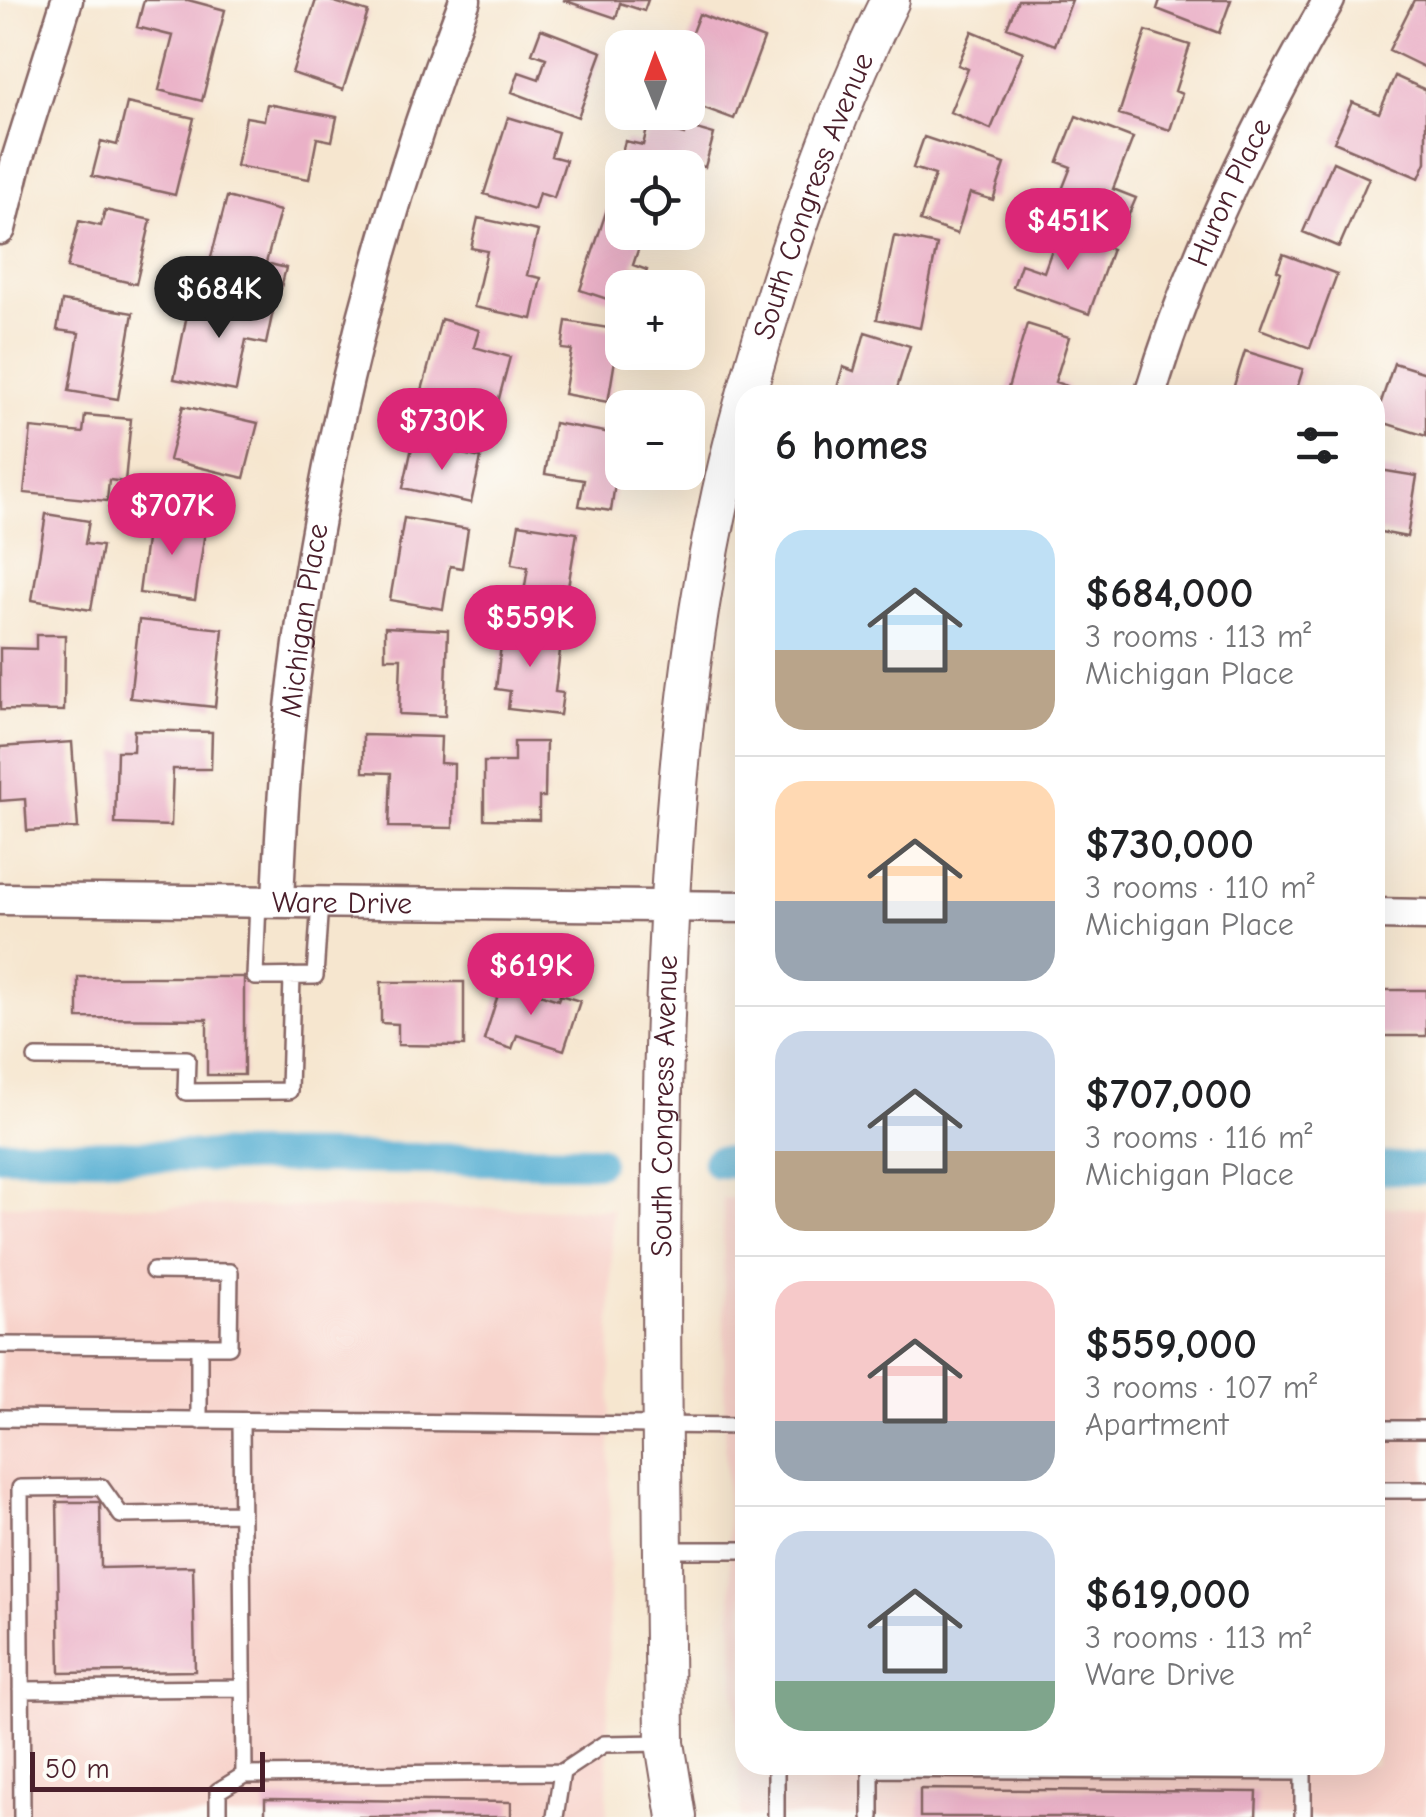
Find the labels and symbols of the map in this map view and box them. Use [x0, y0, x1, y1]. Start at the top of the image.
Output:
north arrow [605, 30, 705, 130]
street label: South Congress Avenue [746, 47, 881, 344]
street label: Huron Place [1180, 112, 1279, 272]
pin: $451K [998, 188, 1138, 273]
pin: $684K [149, 256, 289, 341]
pin: $730K [372, 388, 512, 473]
pin: $707K [102, 473, 242, 558]
street label: Michigan Place [273, 521, 336, 719]
pin: $559K [460, 585, 600, 670]
street label: Ware Drive [272, 885, 412, 921]
pin: $619K [461, 933, 601, 1018]
street label: South Congress Avenue [644, 954, 685, 1257]
scale bar [30, 1747, 265, 1792]

